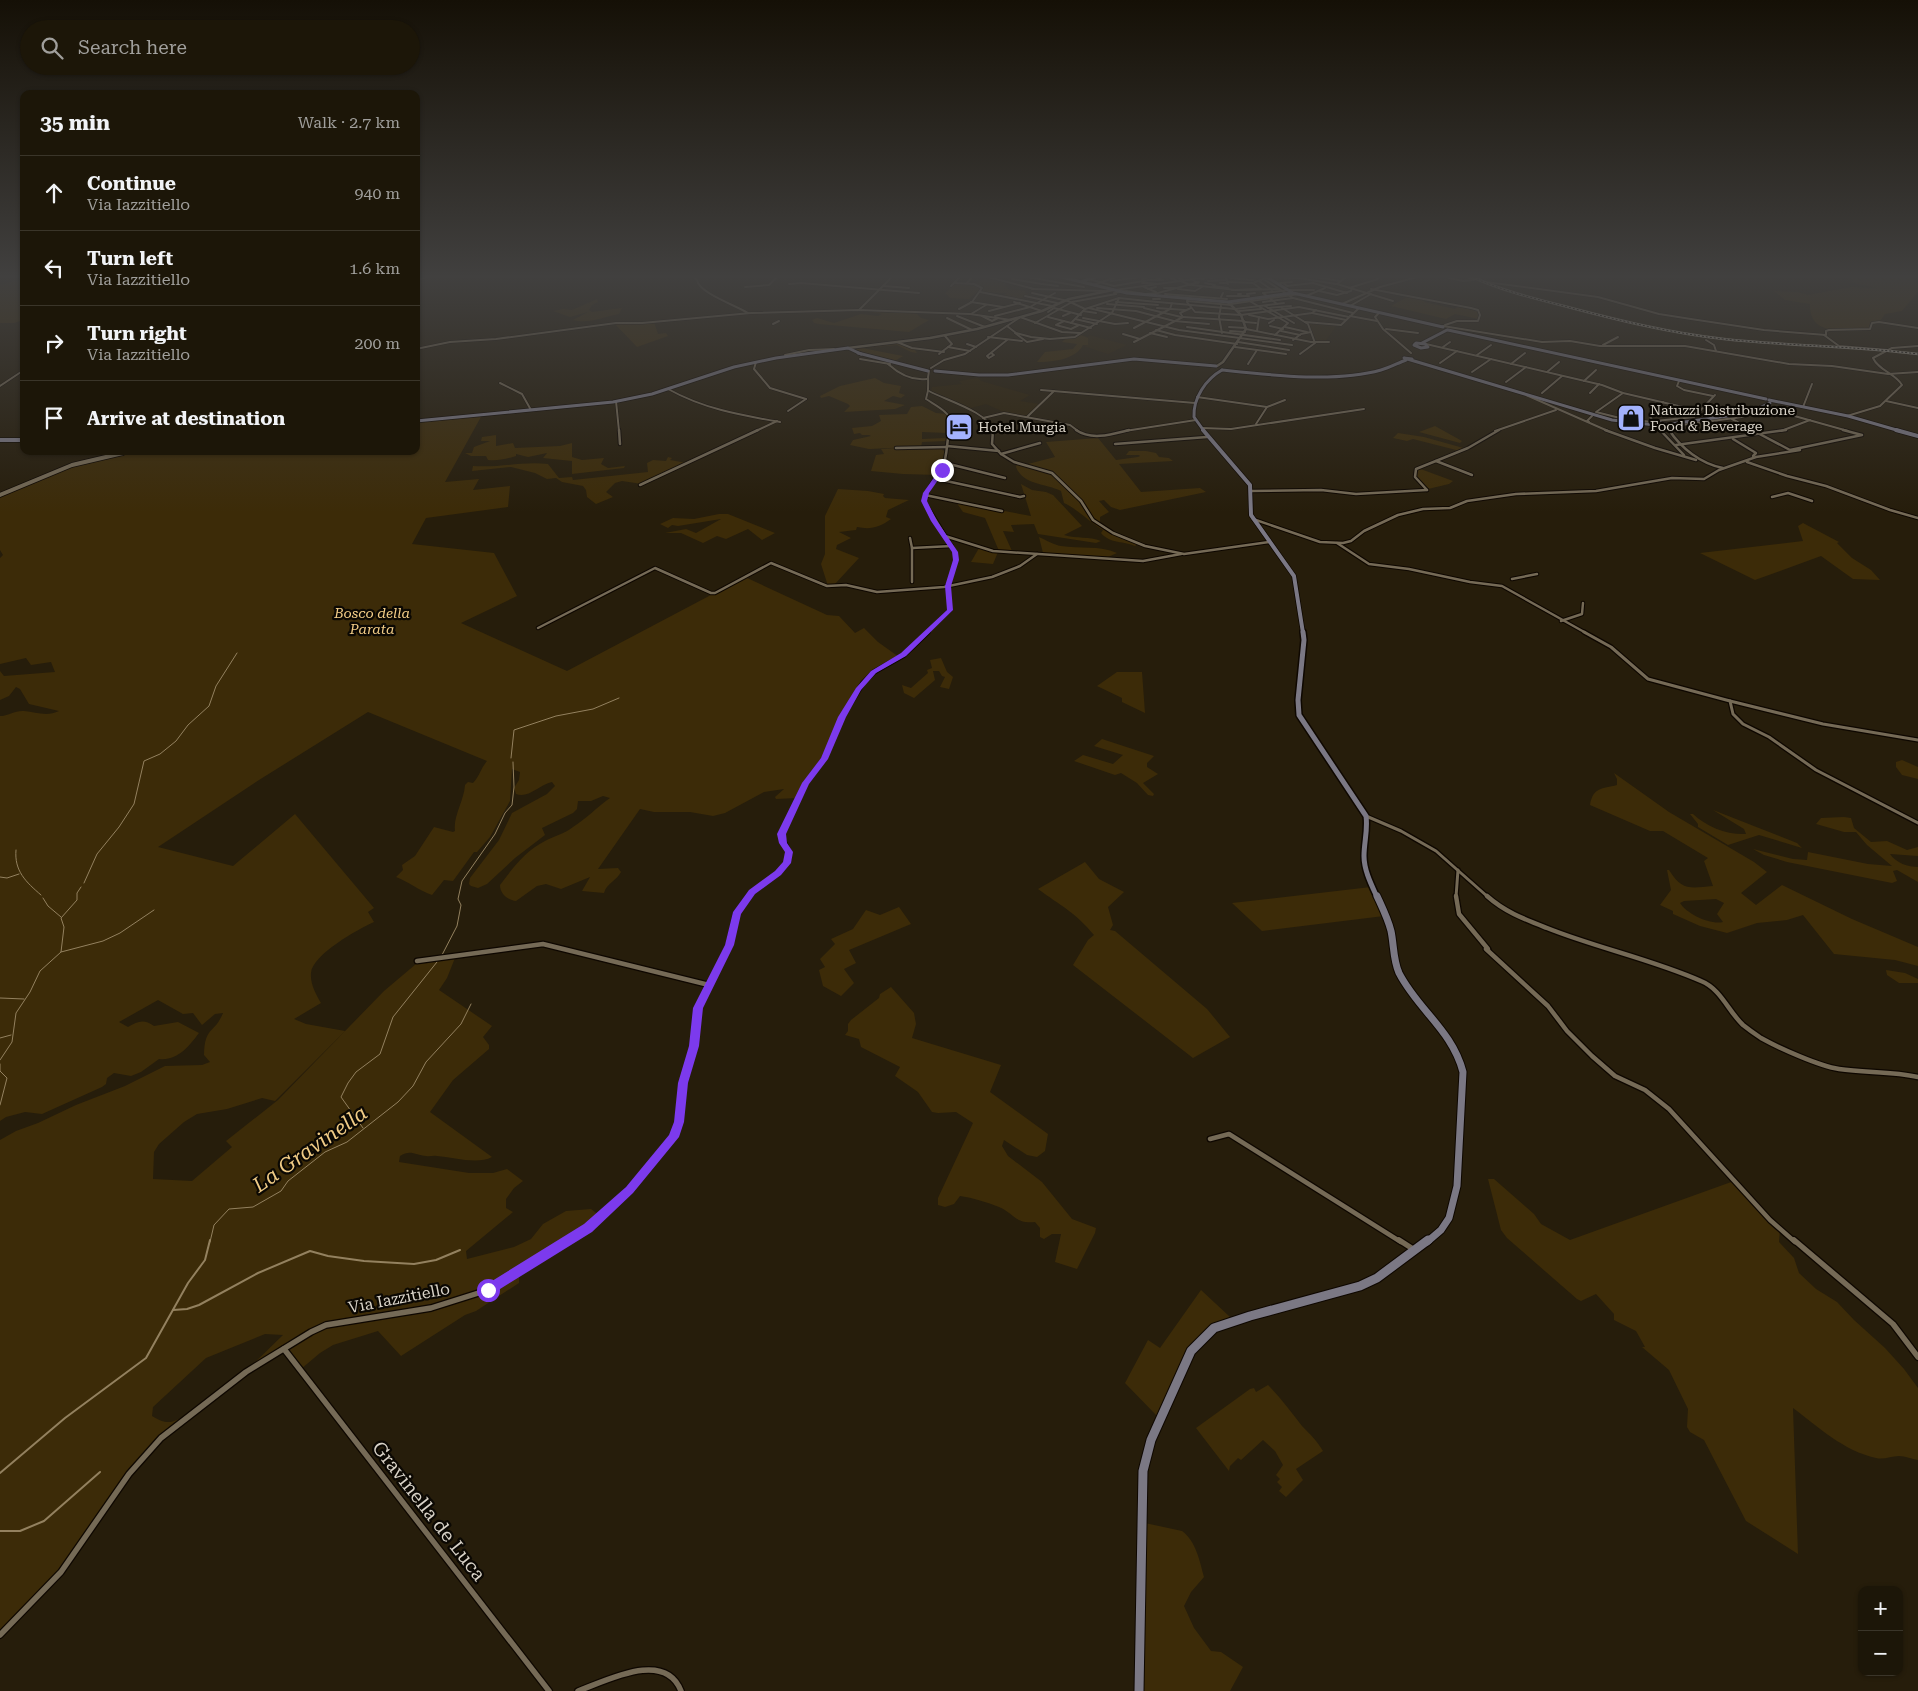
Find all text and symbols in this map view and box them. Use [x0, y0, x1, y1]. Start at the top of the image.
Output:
search box [20, 20, 420, 75]
icon: search [38, 34, 66, 62]
text: Search here [78, 36, 187, 59]
text: 35 min [40, 111, 110, 135]
text: Walk · 2.7 km [298, 113, 400, 132]
text: Continue [87, 172, 176, 195]
icon: ahead [40, 179, 68, 207]
text: 940 m [354, 184, 400, 203]
text: Via Iazzitiello [87, 195, 190, 214]
text: Turn left [87, 247, 173, 270]
icon: left [40, 254, 68, 282]
text: 1.6 km [349, 259, 400, 278]
text: Via Iazzitiello [87, 270, 190, 289]
text: Turn right [87, 322, 187, 345]
icon: right [40, 329, 68, 357]
text: 200 m [354, 334, 400, 353]
text: Via Iazzitiello [87, 345, 190, 364]
place label: Natuzzi Distribuzione Food & Beverage [1650, 402, 1796, 434]
shop icon: Natuzzi Distribuzione Food & Beverage [1616, 403, 1646, 433]
icon: arrive [40, 404, 68, 432]
text: Arrive at destination [87, 407, 285, 430]
hotel icon: Hotel Murgia [944, 412, 974, 442]
place label: Hotel Murgia [978, 419, 1067, 435]
route end [931, 459, 954, 482]
park label: Bosco della Parata [333, 605, 410, 637]
water label: La Gravinella [247, 1101, 372, 1198]
street label: Via Iazzitiello [347, 1279, 452, 1317]
route start [477, 1279, 500, 1302]
street label: Gravinella de Luca [367, 1437, 491, 1586]
map controls [1858, 1586, 1903, 1676]
button: + [1858, 1586, 1903, 1631]
button: − [1858, 1631, 1903, 1676]

